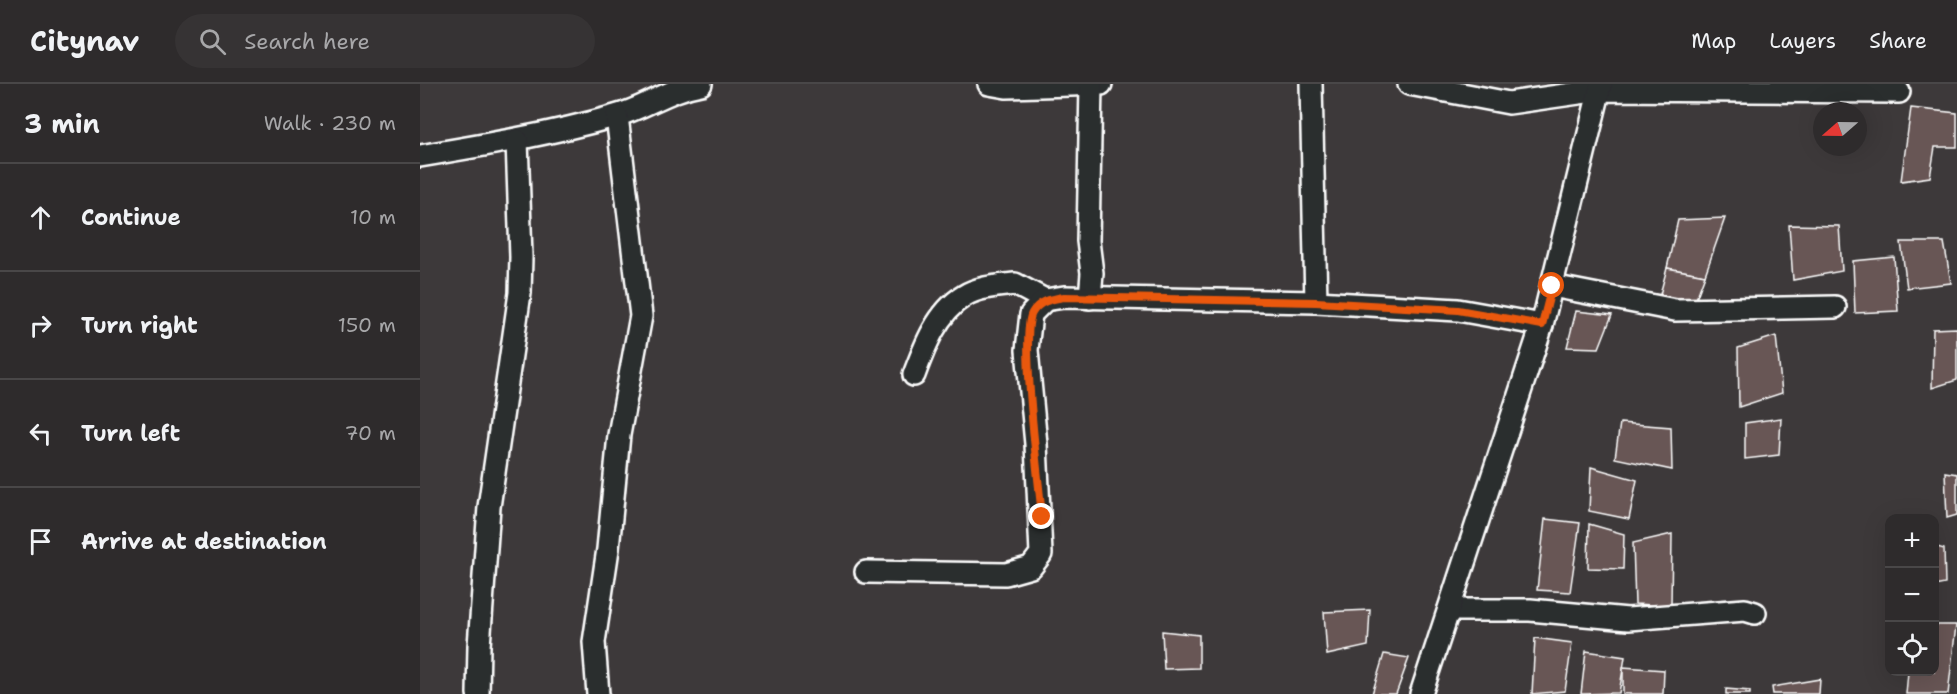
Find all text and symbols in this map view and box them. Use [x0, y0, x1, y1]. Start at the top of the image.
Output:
search box [175, 14, 595, 68]
text: Citynav [30, 22, 139, 60]
icon: search [196, 25, 229, 58]
text: Search here [244, 27, 370, 56]
text: Map [1691, 27, 1736, 55]
text: Layers [1769, 27, 1836, 55]
text: Share [1869, 27, 1927, 55]
north arrow [1813, 102, 1867, 156]
text: 3 min [24, 106, 100, 141]
text: Walk · 230 m [264, 110, 396, 136]
icon: ahead [24, 201, 57, 234]
text: Continue [81, 203, 181, 232]
text: 10 m [350, 204, 396, 230]
route start [1538, 272, 1564, 298]
icon: right [24, 309, 57, 342]
text: Turn right [81, 311, 198, 340]
text: 150 m [338, 312, 396, 338]
icon: left [24, 417, 57, 450]
text: Turn left [81, 419, 180, 448]
text: 70 m [344, 420, 396, 446]
route end [1028, 503, 1054, 529]
map controls [1885, 514, 1939, 676]
button: + [1885, 514, 1939, 568]
icon: arrive [24, 525, 57, 558]
text: Arrive at destination [81, 527, 327, 556]
button: − [1885, 568, 1939, 622]
button: locate [1885, 622, 1939, 676]

